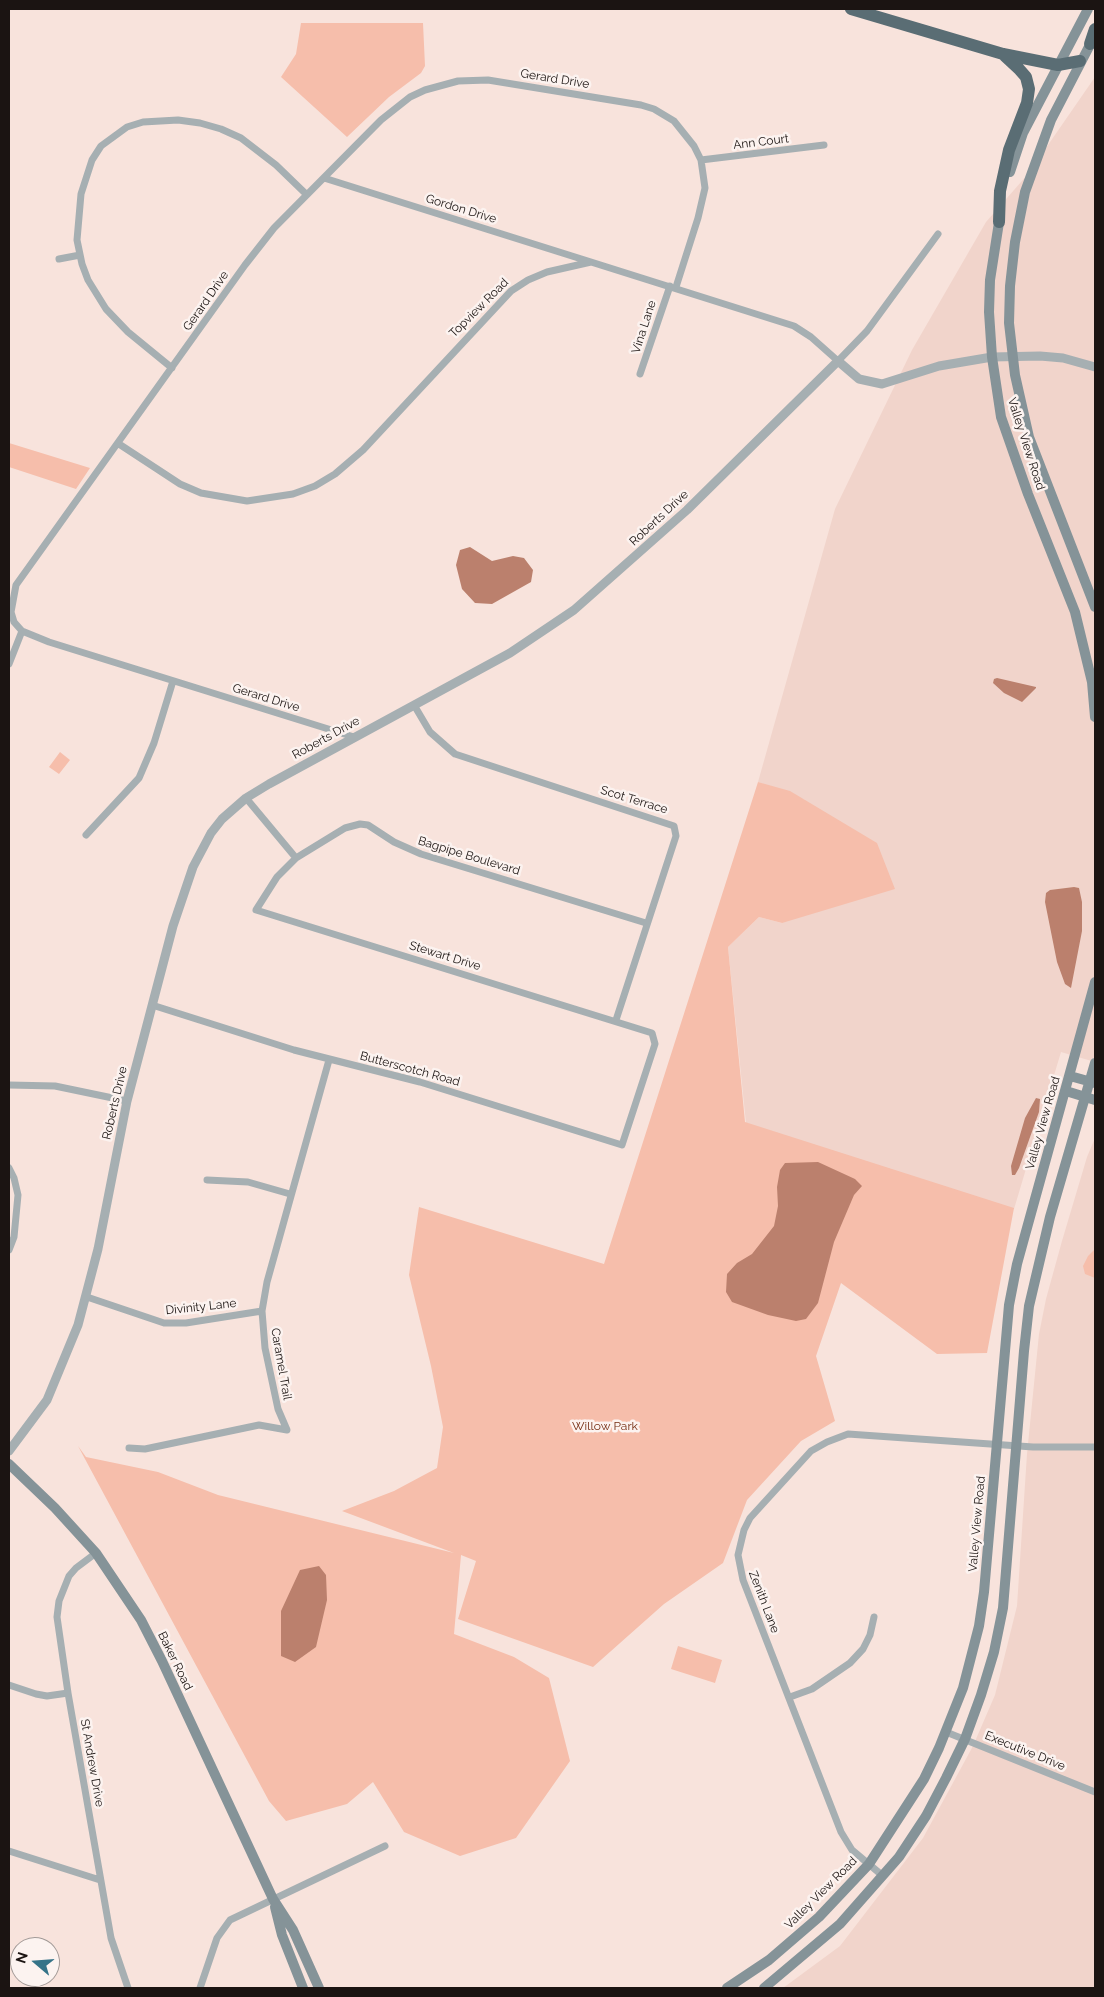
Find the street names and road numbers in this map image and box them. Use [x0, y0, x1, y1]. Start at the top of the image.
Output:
street label: Gerard Drive [520, 66, 590, 92]
street label: Ann Court [732, 131, 790, 153]
street label: Gordon Drive [424, 191, 498, 227]
street label: Gerard Drive [180, 268, 232, 334]
street label: Topview Road [446, 275, 512, 341]
street label: Vina Lane [629, 299, 659, 355]
street label: Valley View Road [1004, 396, 1048, 492]
street label: Roberts Drive [627, 487, 691, 549]
street label: Gerard Drive [231, 681, 301, 715]
street label: Roberts Drive [290, 714, 362, 762]
street label: Scot Terrace [599, 783, 669, 817]
street label: Bagpipe Boulevard [416, 834, 522, 878]
street label: Stewart Drive [407, 938, 483, 974]
street label: Butterscotch Road [358, 1049, 462, 1089]
street label: Roberts Drive [100, 1065, 130, 1141]
street label: Valley View Road [1023, 1075, 1063, 1171]
street label: Divinity Lane [165, 1296, 237, 1318]
street label: Caramel Trail [268, 1327, 294, 1401]
street label: Valley View Road [966, 1475, 988, 1573]
street label: Zenith Lane [746, 1569, 782, 1635]
street label: Baker Road [155, 1629, 195, 1693]
street label: St Andrew Drive [77, 1718, 107, 1808]
street label: Executive Drive [983, 1728, 1067, 1774]
street label: Valley View Road [782, 1854, 860, 1932]

